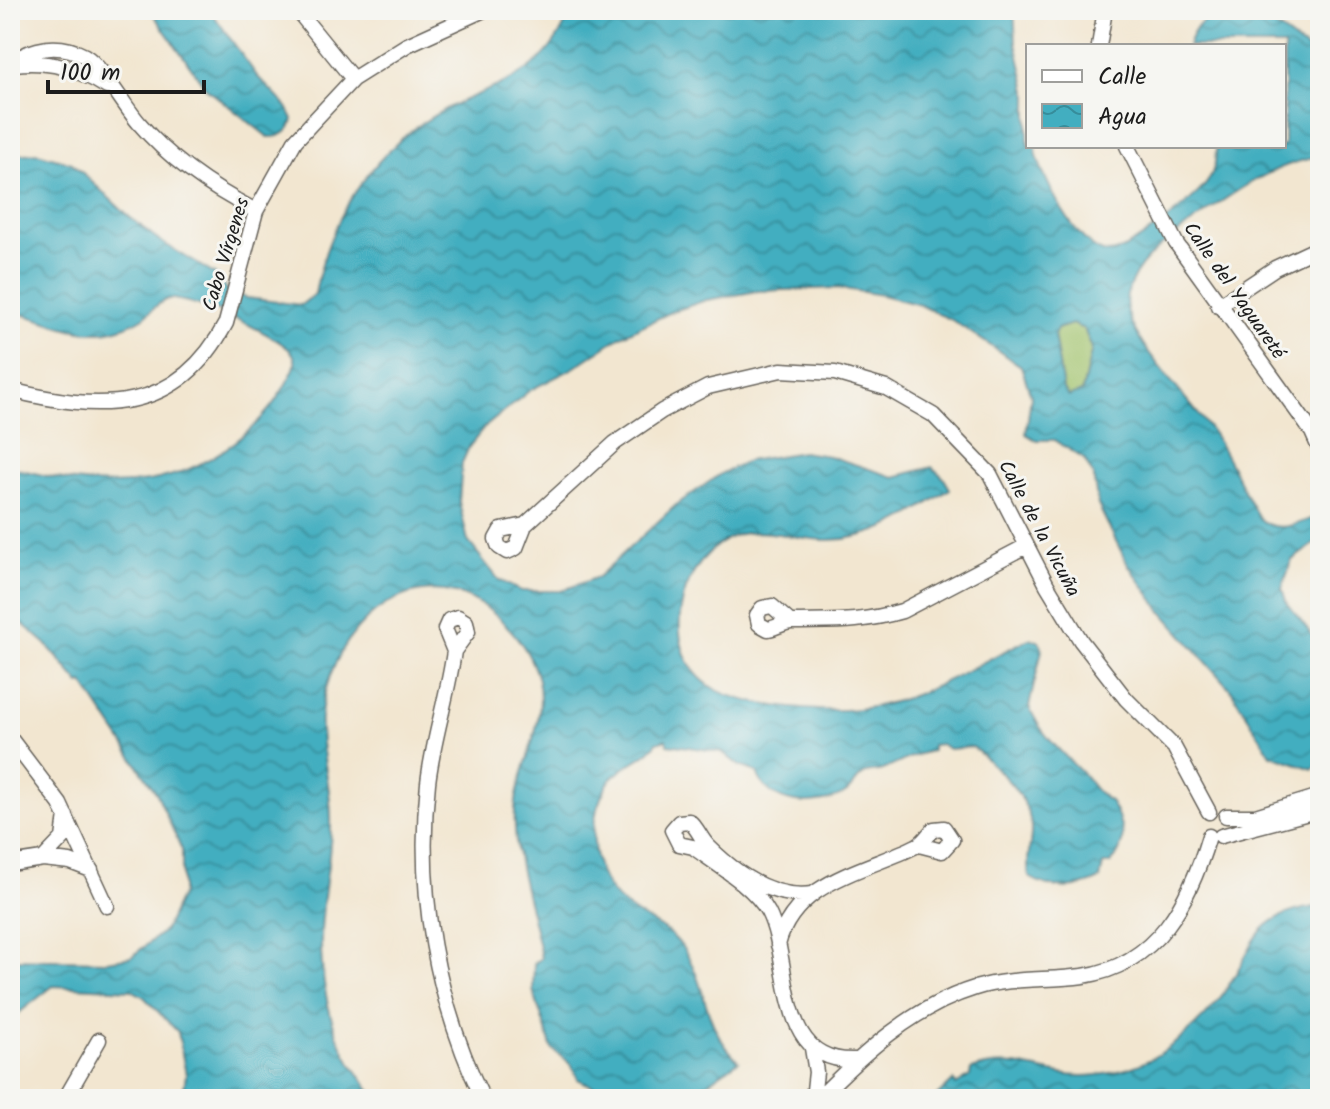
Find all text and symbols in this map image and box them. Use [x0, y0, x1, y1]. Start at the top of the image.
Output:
scale bar [48, 44, 204, 94]
legend [1026, 44, 1286, 148]
text: 100 m [60, 54, 120, 93]
text: Calle [1098, 58, 1146, 97]
text: Agua [1098, 98, 1147, 137]
street label: Cabo Vírgenes [194, 193, 260, 316]
street label: Calle del Yaguareté [1174, 216, 1294, 368]
street label: Calle de la Vicuña [989, 455, 1088, 603]

